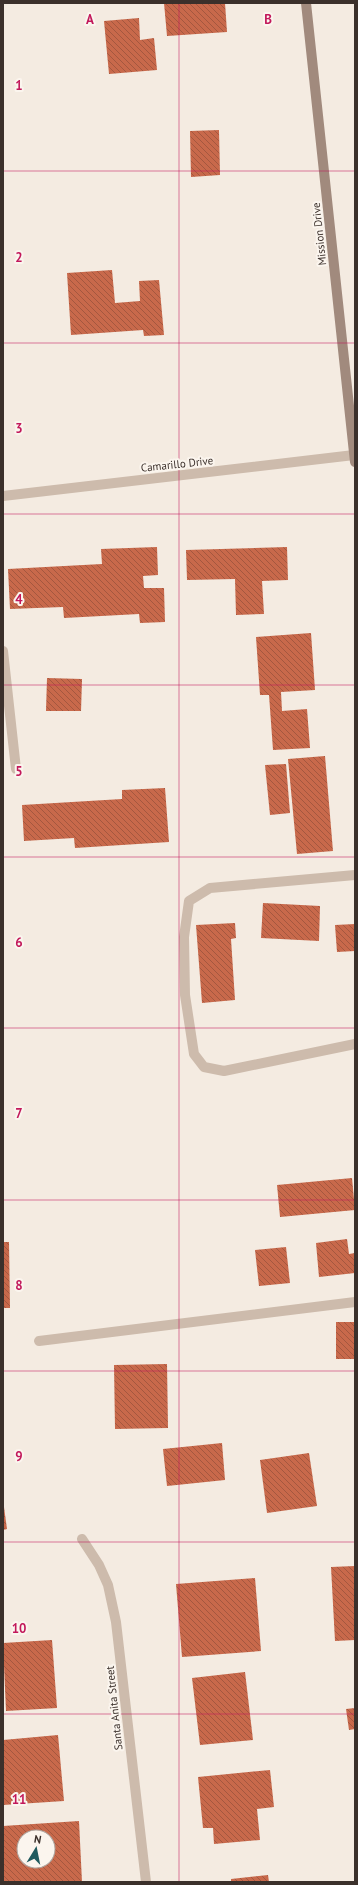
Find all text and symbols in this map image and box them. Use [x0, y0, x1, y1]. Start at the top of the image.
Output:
text: A [86, 11, 94, 28]
text: B [264, 11, 272, 28]
text: 1 [15, 77, 23, 94]
street label: Mission Drive [309, 201, 329, 266]
text: 2 [15, 249, 23, 266]
text: 3 [15, 420, 23, 437]
street label: Camarillo Drive [140, 453, 214, 475]
text: 4 [15, 591, 23, 608]
text: 5 [15, 763, 23, 780]
text: 6 [15, 934, 23, 951]
text: 7 [15, 1105, 23, 1122]
text: 8 [15, 1277, 23, 1294]
text: 9 [15, 1448, 23, 1465]
text: 10 [12, 1620, 26, 1637]
street label: Santa Anita Street [103, 1665, 125, 1751]
text: 11 [12, 1791, 26, 1808]
north arrow [16, 1829, 56, 1869]
text: N [33, 1832, 43, 1847]

